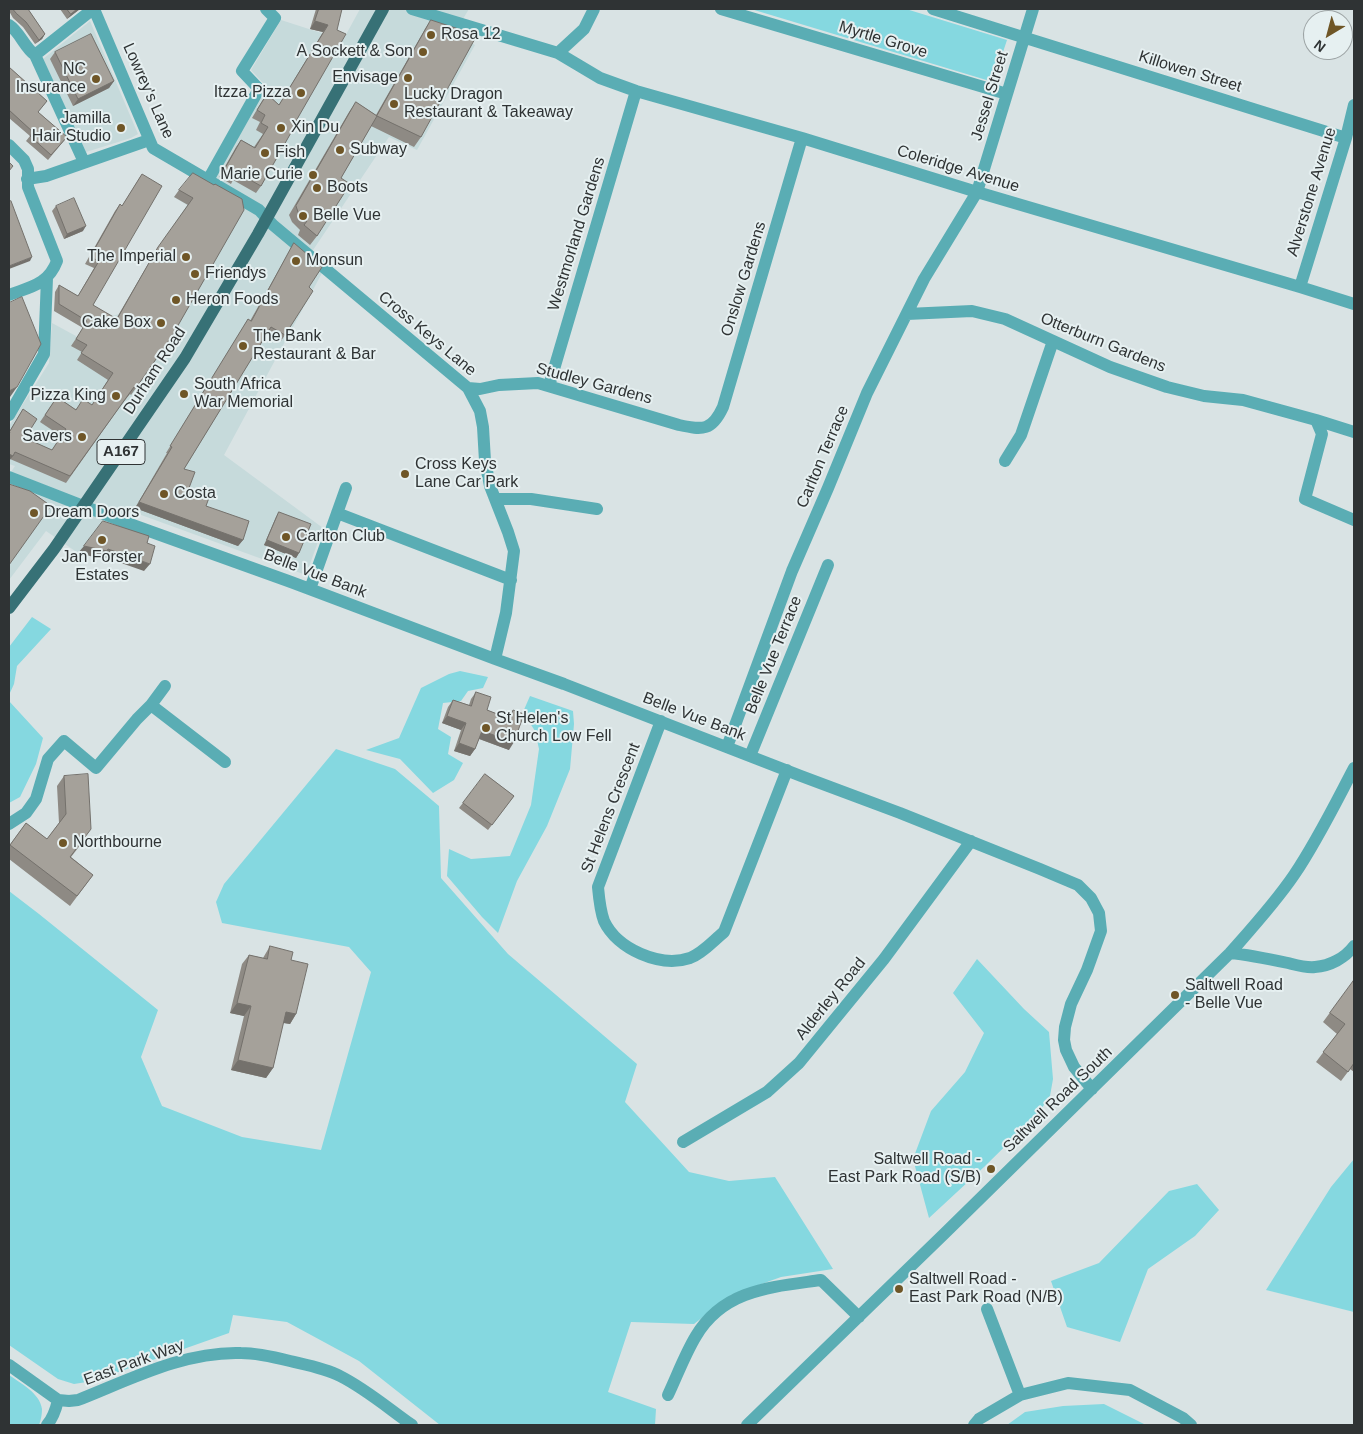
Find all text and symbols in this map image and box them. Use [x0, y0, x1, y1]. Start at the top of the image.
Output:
north arrow [1303, 10, 1353, 60]
street label: Myrtle Grove [836, 17, 930, 63]
place label: Rosa 12 [441, 25, 501, 45]
marker: Rosa 12 [425, 29, 437, 41]
text: N [1311, 37, 1328, 56]
street label: Lowrey's Lane [118, 40, 178, 142]
place label: A Sockett & Son [296, 42, 413, 62]
marker: A Sockett & Son [417, 46, 429, 58]
street label: Killowen Street [1136, 47, 1244, 97]
street label: Jessel Street [967, 49, 1013, 143]
place label: NC Insurance [16, 60, 86, 98]
place label: Envisage [332, 68, 398, 88]
marker: Envisage [402, 72, 414, 84]
marker: NC Insurance [90, 73, 102, 85]
place label: Itzza Pizza [214, 83, 291, 103]
place label: Lucky Dragon Restaurant & Takeaway [404, 85, 573, 123]
marker: Itzza Pizza [295, 87, 307, 99]
marker: Lucky Dragon Restaurant & Takeaway [388, 98, 400, 110]
place label: Jamilla Hair Studio [32, 109, 111, 147]
place label: Xin Du [291, 118, 339, 138]
marker: Jamilla Hair Studio [115, 122, 127, 134]
marker: Xin Du [275, 122, 287, 134]
street label: Alverstone Avenue [1283, 125, 1341, 259]
place label: Subway [350, 140, 407, 160]
street label: Coleridge Avenue [895, 141, 1021, 197]
place label: Fish [275, 143, 305, 163]
marker: Subway [334, 144, 346, 156]
marker: Fish [259, 147, 271, 159]
street label: Westmorland Gardens [544, 155, 610, 313]
place label: Marie Curie [220, 165, 303, 185]
marker: Marie Curie [307, 169, 319, 181]
place label: Boots [327, 178, 368, 198]
marker: Boots [311, 182, 323, 194]
place label: Belle Vue [313, 206, 381, 226]
marker: Belle Vue [297, 210, 309, 222]
street label: Onslow Gardens [717, 219, 771, 339]
place label: The Imperial [87, 247, 176, 267]
marker: The Imperial [180, 251, 192, 263]
place label: Monsun [306, 251, 363, 271]
marker: Monsun [290, 255, 302, 267]
place label: Friendys [205, 264, 266, 284]
marker: Friendys [189, 268, 201, 280]
street label: Cross Keys Lane [374, 287, 480, 381]
place label: Heron Foods [186, 290, 278, 310]
marker: Heron Foods [170, 294, 182, 306]
street label: Otterburn Gardens [1038, 309, 1168, 377]
place label: Cake Box [82, 313, 151, 333]
marker: Cake Box [155, 317, 167, 329]
street label: Durham Road [120, 324, 190, 418]
place label: The Bank Restaurant & Bar [253, 327, 376, 365]
marker: The Bank Restaurant & Bar [237, 340, 249, 352]
street label: Studley Gardens [534, 359, 654, 409]
place label: South Africa War Memorial [194, 375, 293, 413]
place label: Pizza King [30, 386, 106, 406]
marker: South Africa War Memorial [178, 388, 190, 400]
marker: Pizza King [110, 390, 122, 402]
street label: Carlton Terrace [793, 403, 853, 511]
place label: Savers [22, 427, 72, 447]
marker: Savers [76, 431, 88, 443]
road number: A167 [97, 440, 145, 464]
place label: Cross Keys Lane Car Park [415, 455, 518, 493]
marker: Cross Keys Lane Car Park [399, 468, 411, 480]
place label: Costa [174, 484, 216, 504]
marker: Costa [158, 488, 170, 500]
place label: Dream Doors [44, 503, 139, 523]
marker: Dream Doors [28, 507, 40, 519]
place label: Carlton Club [296, 527, 385, 547]
marker: Carlton Club [280, 531, 292, 543]
marker: Jan Forster Estates [96, 534, 108, 546]
street label: Belle Vue Bank [261, 546, 369, 602]
place label: Jan Forster Estates [62, 548, 142, 586]
street label: Belle Vue Terrace [742, 593, 806, 717]
street label: Belle Vue Bank [640, 689, 748, 745]
place label: St Helen's Church Low Fell [496, 709, 612, 747]
marker: St Helen's Church Low Fell [480, 722, 492, 734]
street label: St Helens Crescent [577, 740, 645, 876]
place label: Northbourne [73, 833, 162, 853]
marker: Northbourne [57, 837, 69, 849]
street label: Alderley Road [792, 954, 870, 1044]
place label: Saltwell Road - Belle Vue [1185, 976, 1283, 1014]
marker: Saltwell Road - Belle Vue [1169, 989, 1181, 1001]
street label: Saltwell Road South [1000, 1043, 1116, 1157]
place label: Saltwell Road - East Park Road (S/B) [828, 1150, 981, 1188]
marker: Saltwell Road - East Park Road (S/B) [985, 1163, 997, 1175]
place label: Saltwell Road - East Park Road (N/B) [909, 1270, 1063, 1308]
marker: Saltwell Road - East Park Road (N/B) [893, 1283, 905, 1295]
street label: East Park Way [81, 1336, 187, 1390]

